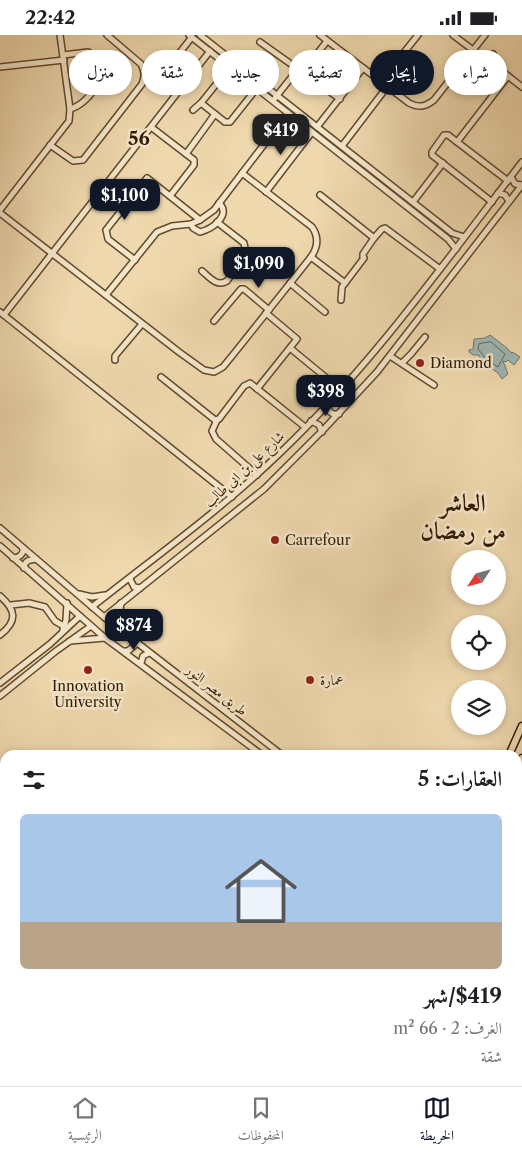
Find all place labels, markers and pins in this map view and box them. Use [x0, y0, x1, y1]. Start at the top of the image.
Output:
pin: $419 [251, 113, 311, 156]
pin: $1,100 [84, 179, 166, 221]
pin: $1,090 [218, 247, 300, 289]
place label: Diamond [430, 354, 492, 372]
marker: Diamond [414, 357, 426, 369]
pin: $398 [296, 375, 356, 417]
place label: Carrefour [285, 531, 351, 549]
marker: Carrefour [269, 534, 281, 546]
pin: $874 [104, 609, 164, 651]
marker: Innovation University [82, 664, 94, 676]
place label: عمارة [320, 671, 344, 689]
marker: عمارة [304, 674, 316, 686]
place label: Innovation University [52, 677, 124, 711]

